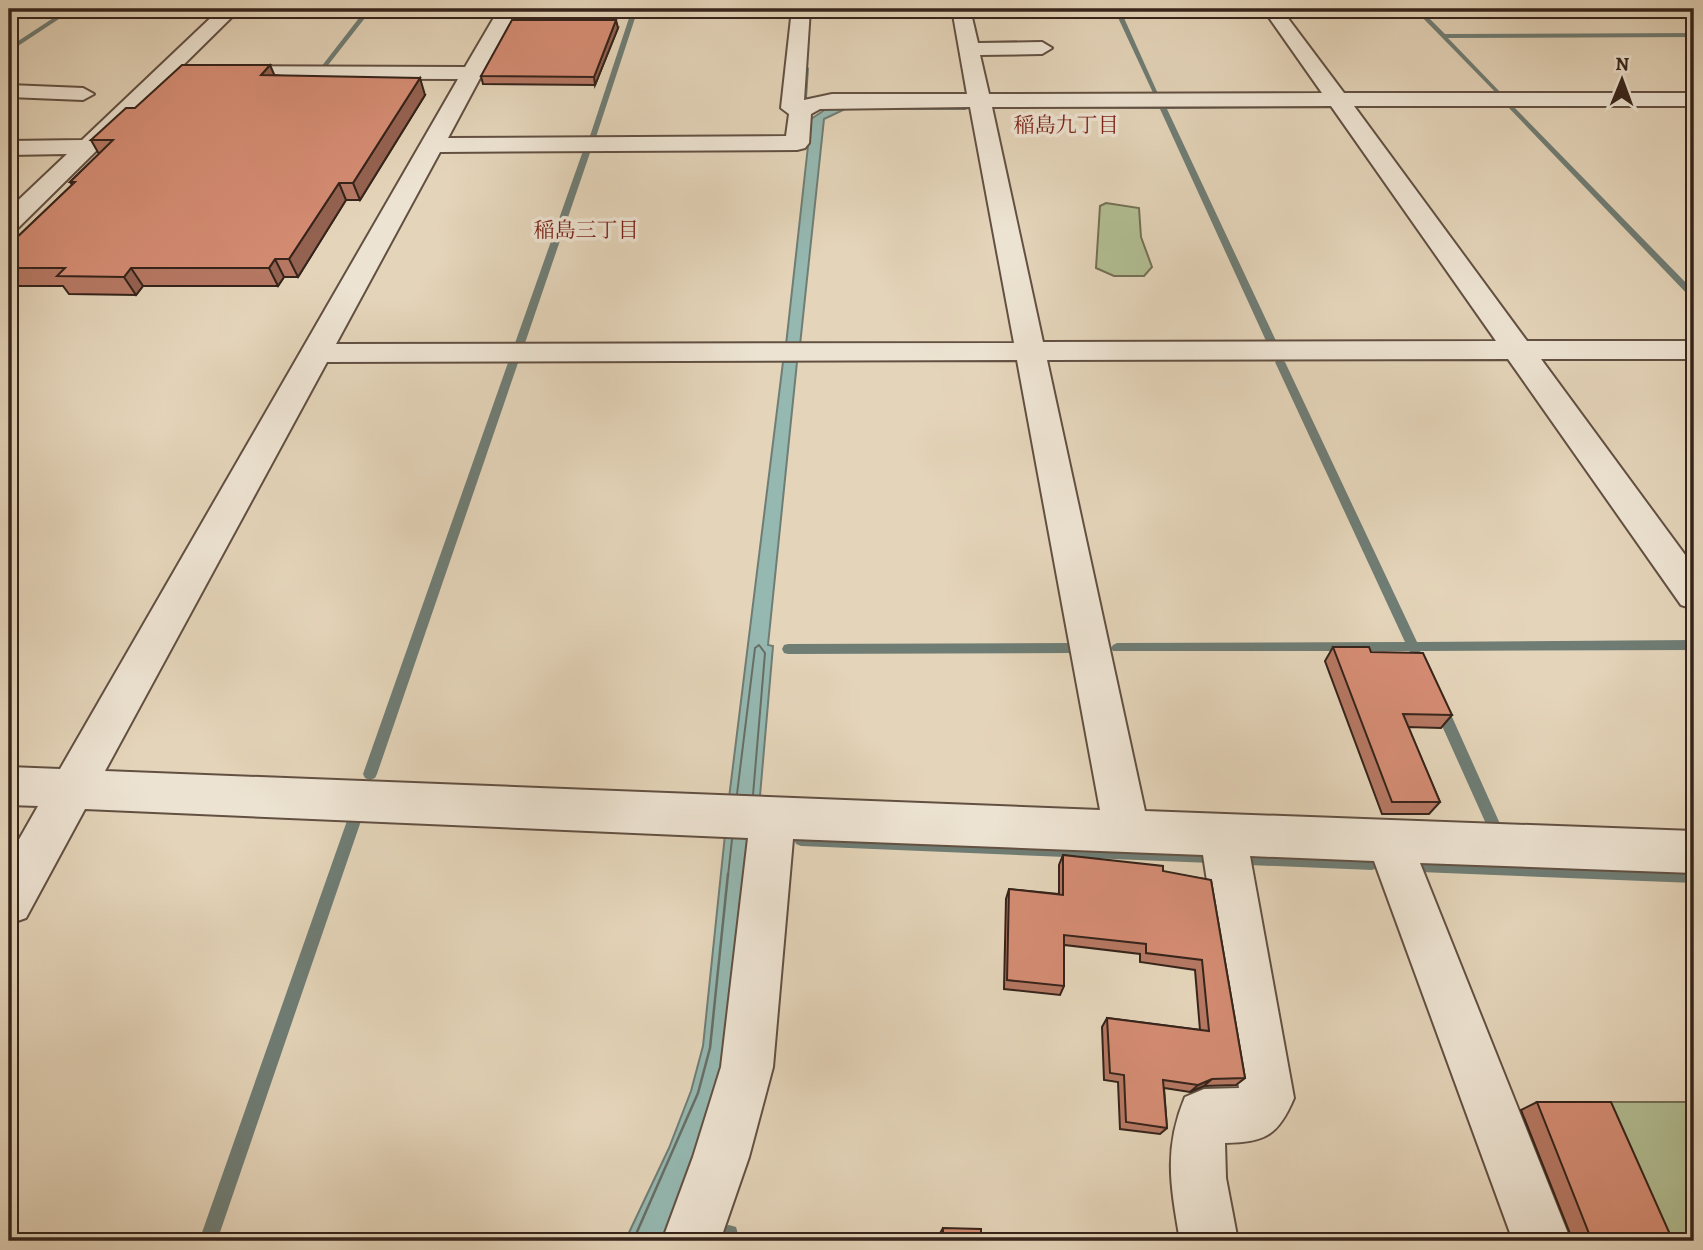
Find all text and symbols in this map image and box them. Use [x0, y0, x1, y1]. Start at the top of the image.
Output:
north arrow [1588, 46, 1658, 116]
text: N [1615, 51, 1630, 77]
district label: 稲島九丁目 [1014, 111, 1119, 139]
district label: 稲島三丁目 [534, 216, 639, 244]

